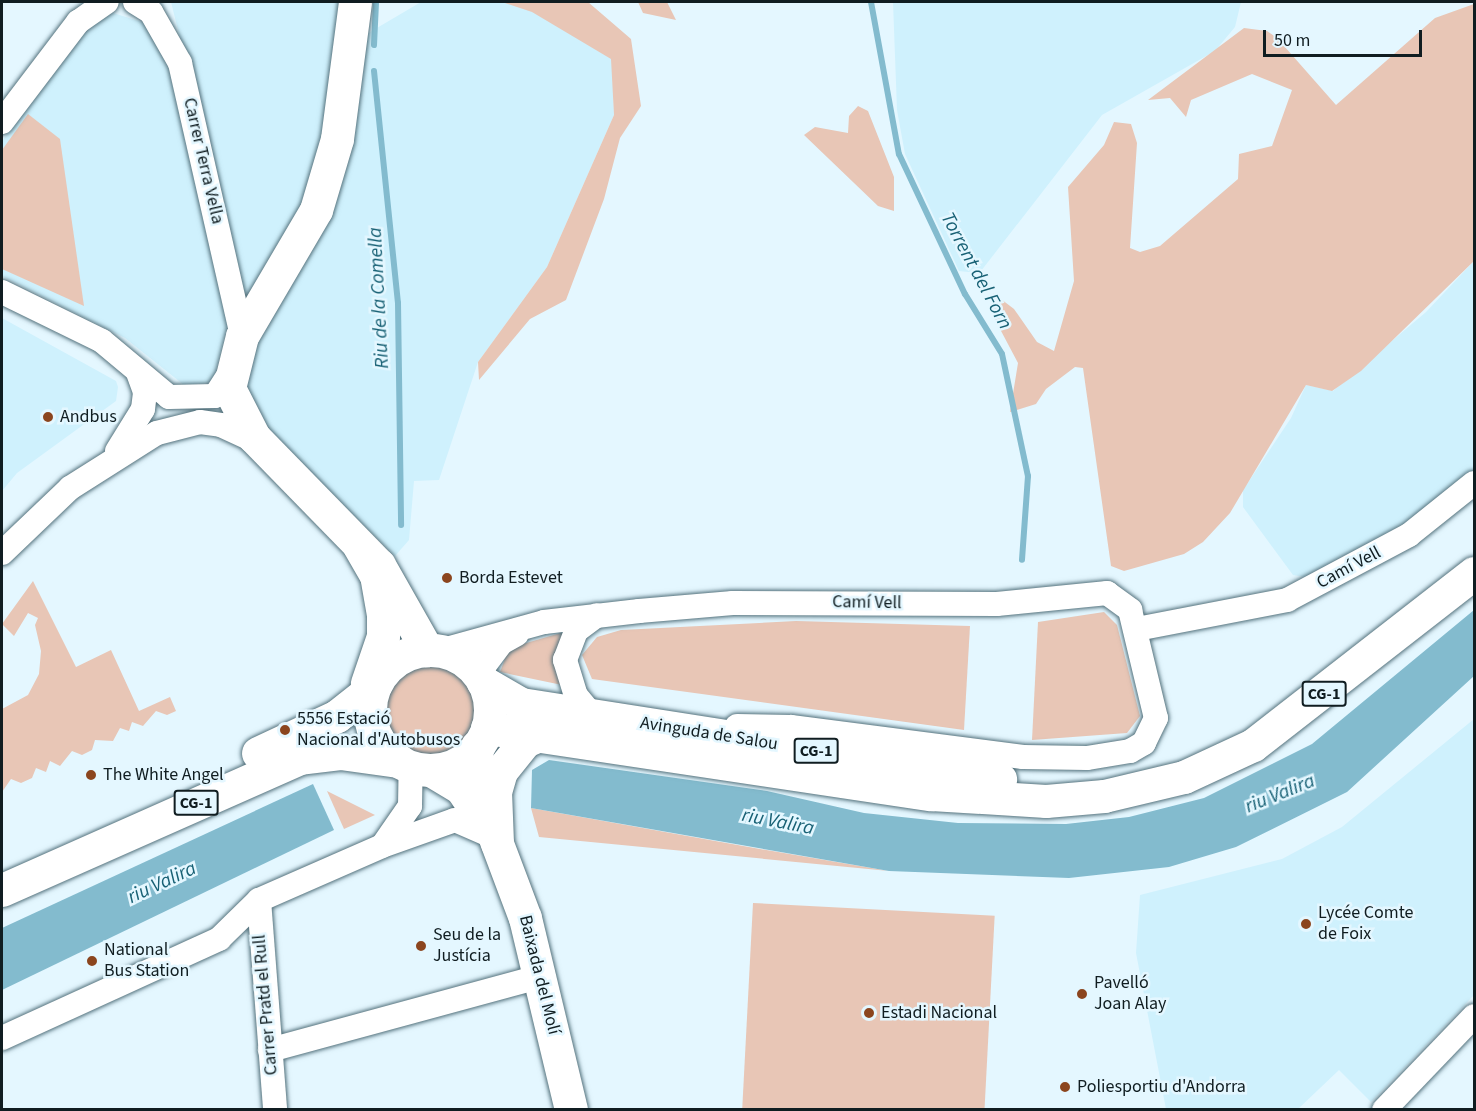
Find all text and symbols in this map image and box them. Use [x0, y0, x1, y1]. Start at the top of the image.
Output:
scale bar [1266, 18, 1425, 56]
text: 50 m [1274, 28, 1310, 53]
street label: Carrer Terra Vella [178, 96, 228, 226]
water label: Torrent del Forn [935, 208, 1017, 334]
water label: Riu de la Comella [363, 227, 395, 369]
place label: Andbus [60, 406, 117, 428]
marker: Andbus [41, 410, 55, 424]
street label: Camí Vell [1313, 542, 1385, 594]
place label: Borda Estevet [459, 567, 563, 589]
marker: Borda Estevet [440, 571, 454, 585]
street label: Camí Vell [832, 592, 902, 614]
road number: CG-1 [1302, 681, 1346, 707]
place label: 5556 Estació Nacional d'Autobusos [297, 709, 460, 752]
street label: Avinguda de Salou [639, 712, 779, 756]
marker: 5556 Estació Nacional d'Autobusos [278, 723, 292, 737]
road number: CG-1 [794, 738, 838, 764]
place label: The White Angel [103, 764, 224, 786]
marker: The White Angel [84, 768, 98, 782]
water label: riu Valira [1242, 769, 1318, 819]
road number: CG-1 [174, 790, 218, 816]
water label: riu Valira [740, 803, 816, 841]
water label: riu Valira [124, 857, 200, 909]
place label: Lycée Comte de Foix [1318, 903, 1413, 946]
street label: Baixada del Molí [514, 913, 564, 1037]
marker: Lycée Comte de Foix [1299, 917, 1313, 931]
place label: Seu de la Justícia [433, 925, 501, 968]
street label: Carrer Pratd el Rull [249, 934, 283, 1076]
marker: Seu de la Justícia [414, 939, 428, 953]
place label: National Bus Station [104, 940, 189, 982]
marker: National Bus Station [85, 954, 99, 968]
place label: Pavelló Joan Alay [1094, 973, 1166, 1016]
marker: Pavelló Joan Alay [1075, 987, 1089, 1001]
place label: Estadi Nacional [881, 1002, 997, 1024]
marker: Estadi Nacional [862, 1006, 876, 1020]
place label: Poliesportiu d'Andorra [1077, 1076, 1246, 1098]
marker: Poliesportiu d'Andorra [1058, 1080, 1072, 1094]

